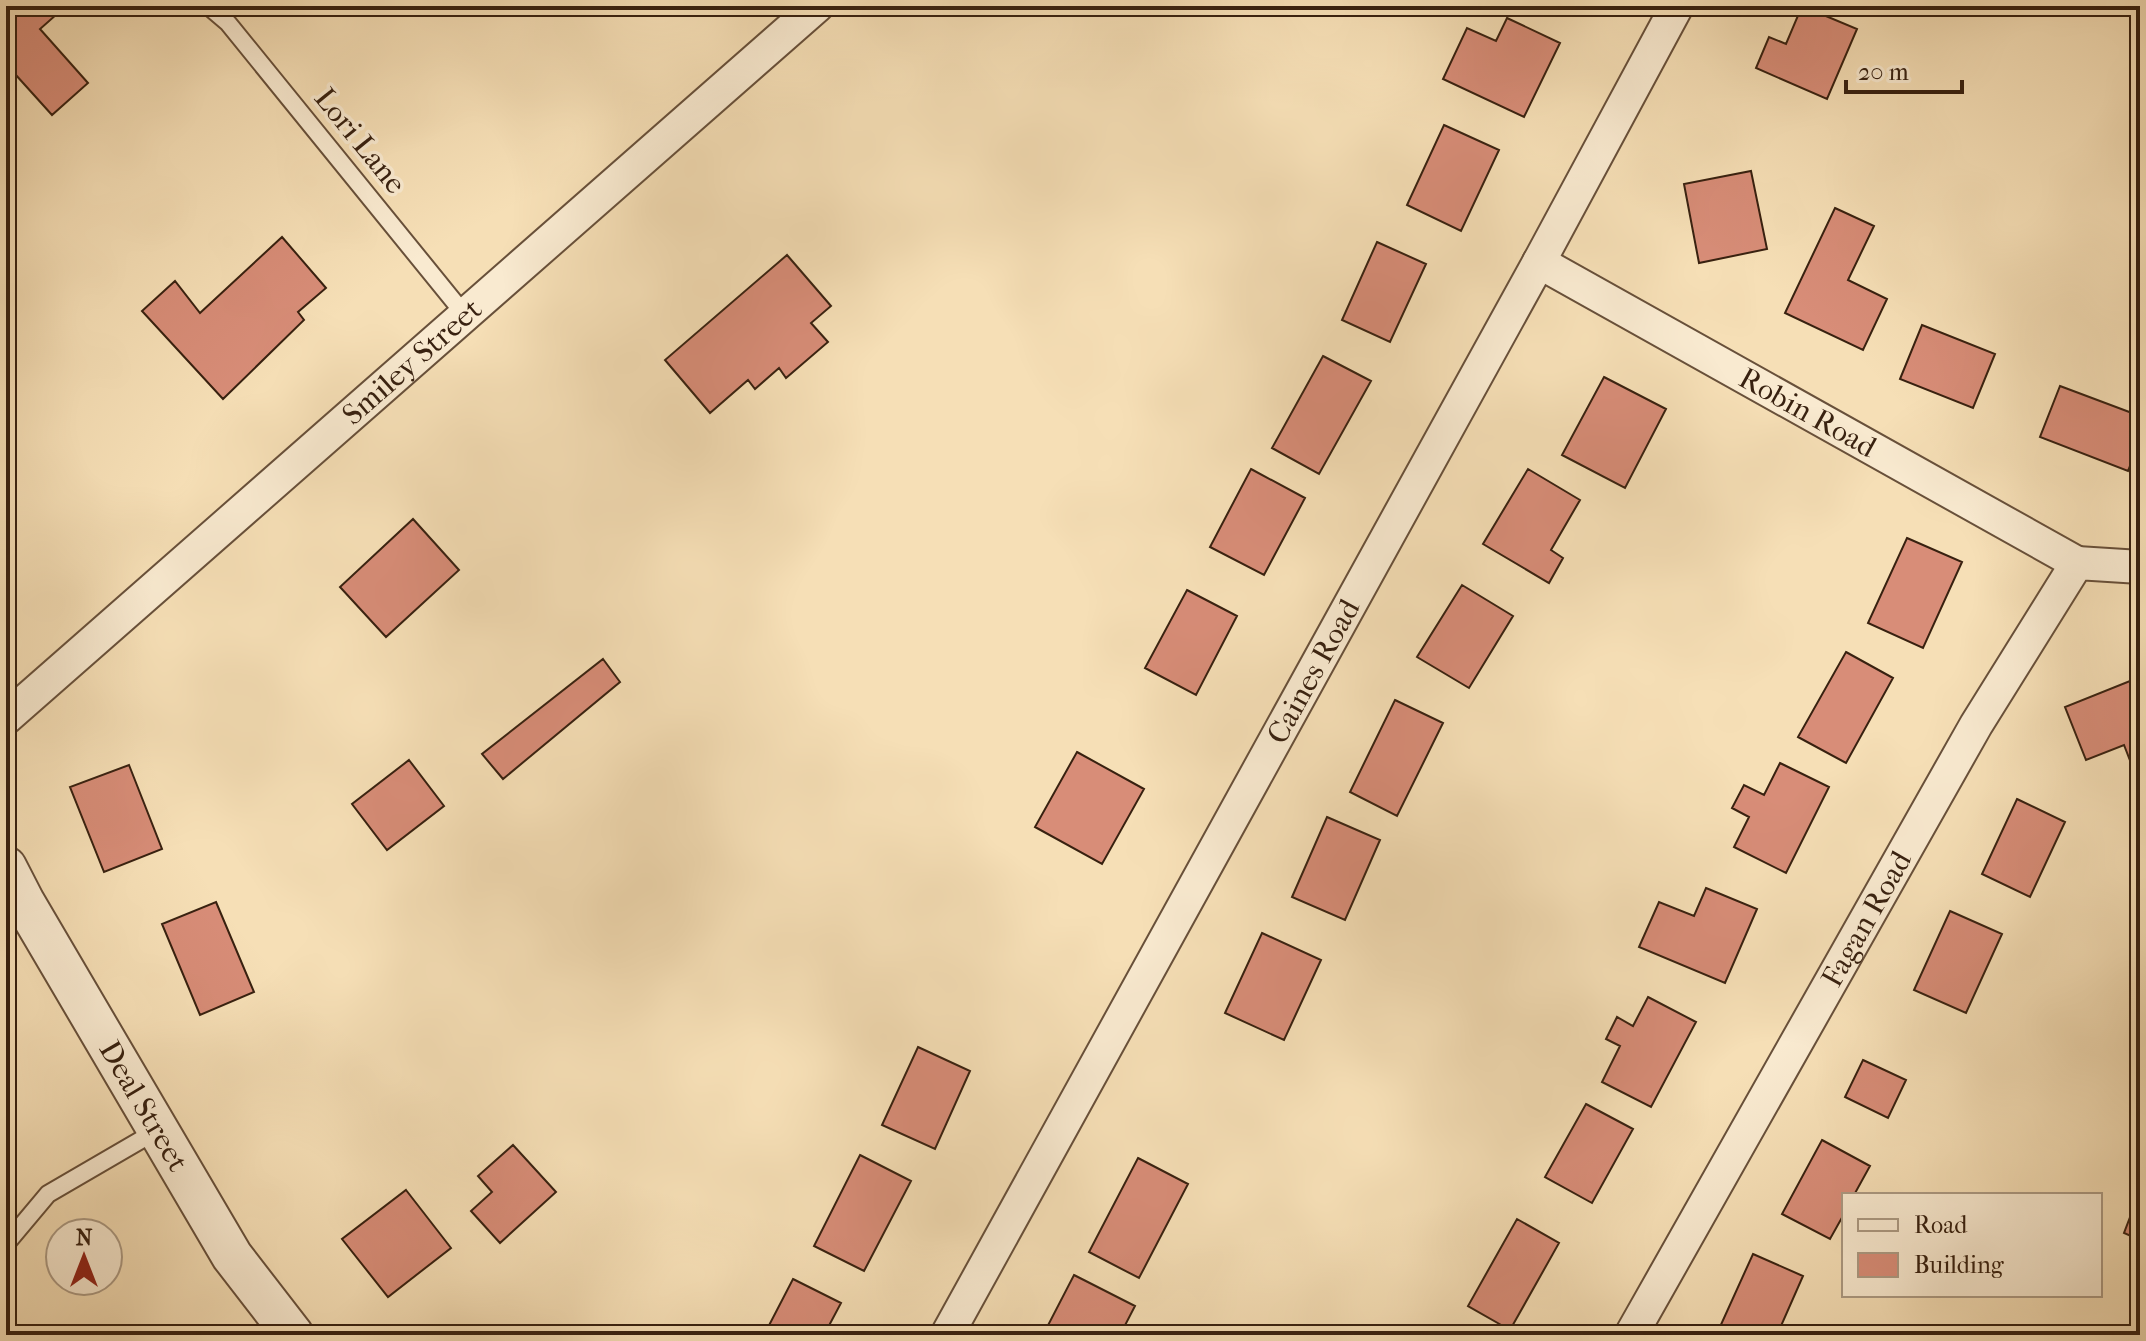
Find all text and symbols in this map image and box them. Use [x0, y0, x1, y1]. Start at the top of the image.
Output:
scale bar [1846, 44, 1962, 94]
text: 20 m [1858, 58, 1909, 86]
street label: Lori Lane [307, 81, 413, 201]
street label: Smiley Street [335, 291, 489, 432]
street label: Robin Road [1733, 360, 1883, 465]
street label: Caines Road [1259, 593, 1367, 750]
street label: Fagan Road [1814, 844, 1919, 993]
street label: Deal Street [92, 1034, 196, 1178]
legend [1842, 1193, 2102, 1297]
text: Road [1914, 1211, 1968, 1239]
north arrow [44, 1217, 124, 1297]
text: N [76, 1225, 93, 1251]
text: Building [1914, 1251, 2005, 1279]

